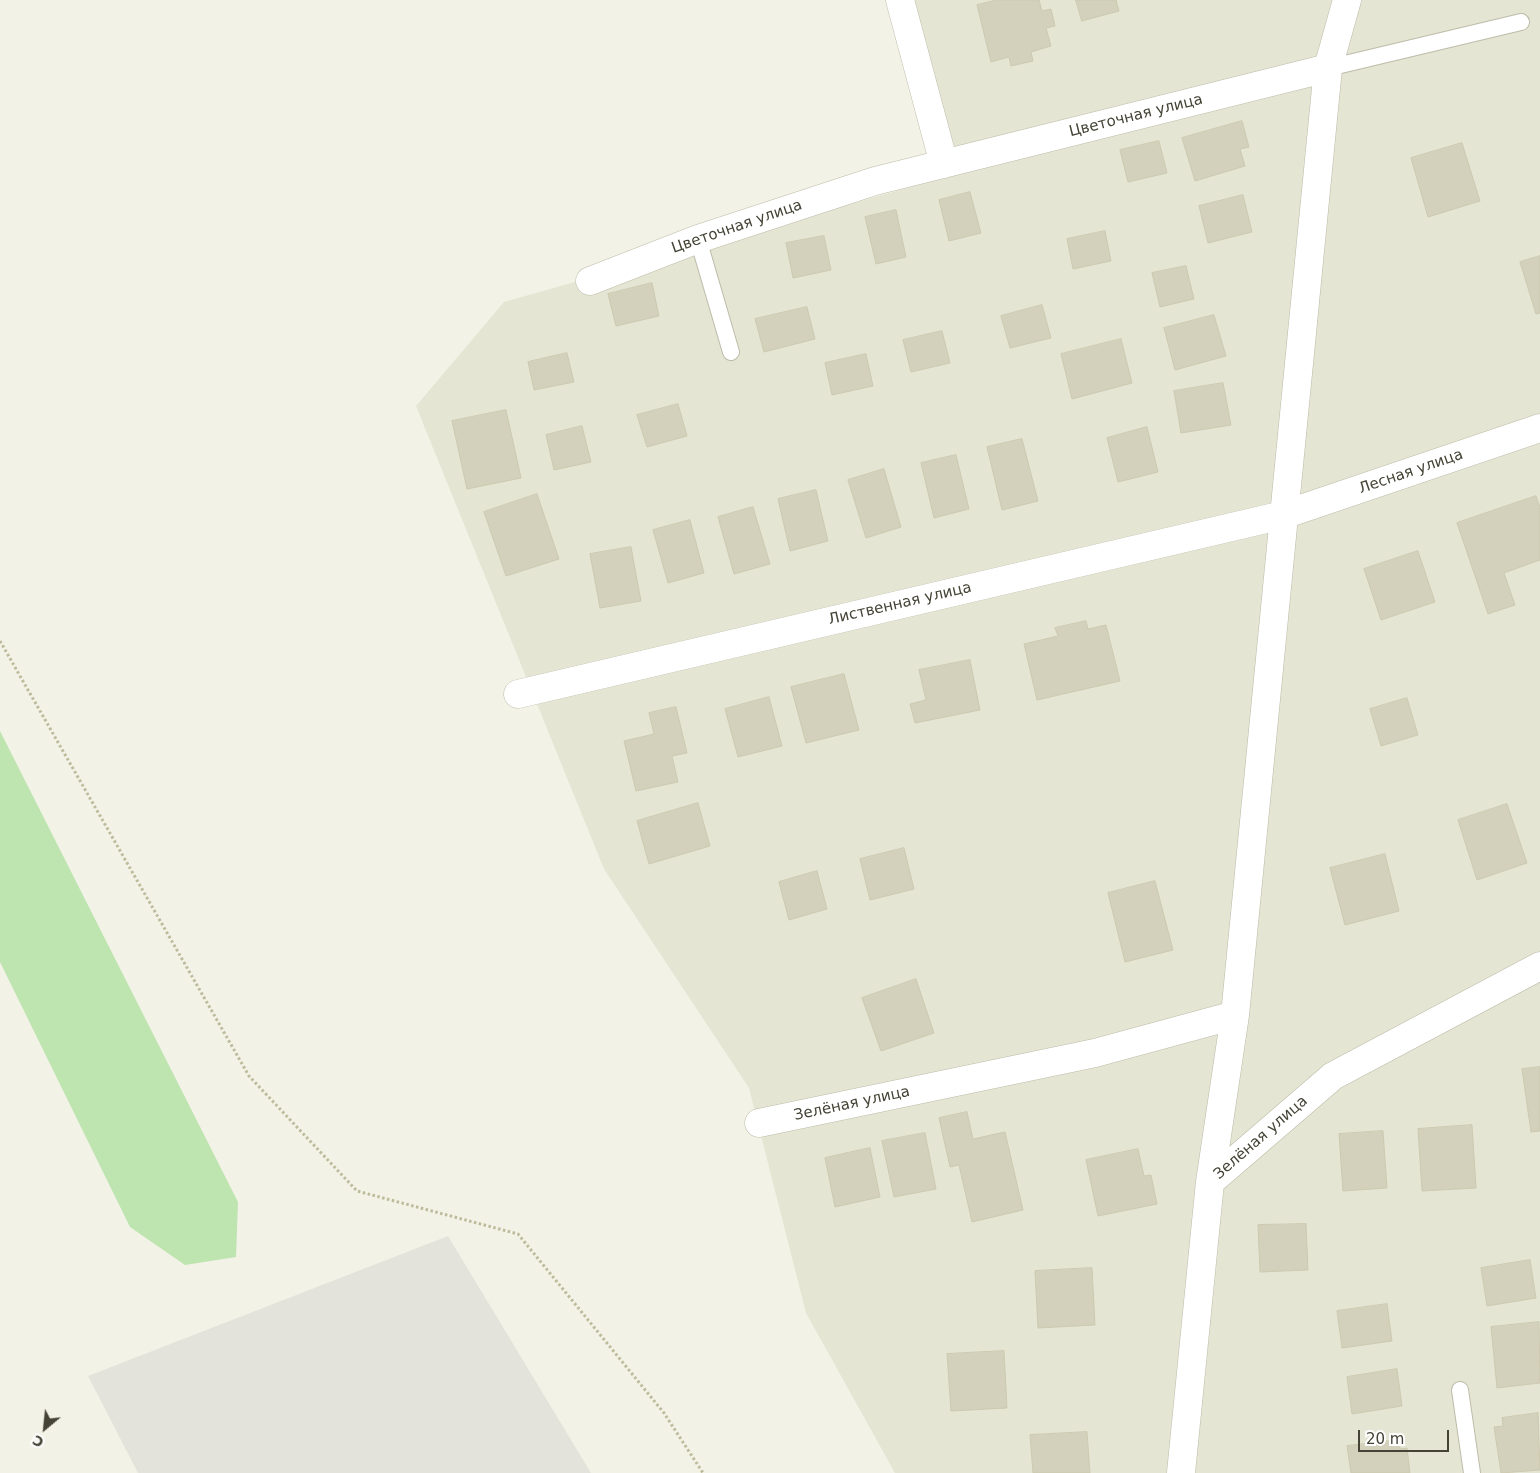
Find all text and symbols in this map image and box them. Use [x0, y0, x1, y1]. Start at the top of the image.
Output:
street label: Цветочная улица [1067, 91, 1205, 141]
street label: Цветочная улица [669, 196, 805, 258]
street label: Лесная улица [1356, 446, 1466, 498]
street label: Лиственная улица [827, 579, 973, 629]
street label: Зелёная улица [792, 1083, 912, 1125]
street label: Зелёная улица [1211, 1092, 1311, 1184]
north arrow [20, 1403, 70, 1453]
scale bar [1360, 1420, 1451, 1452]
text: 20 m [1366, 1430, 1404, 1448]
text: С [30, 1432, 46, 1451]

